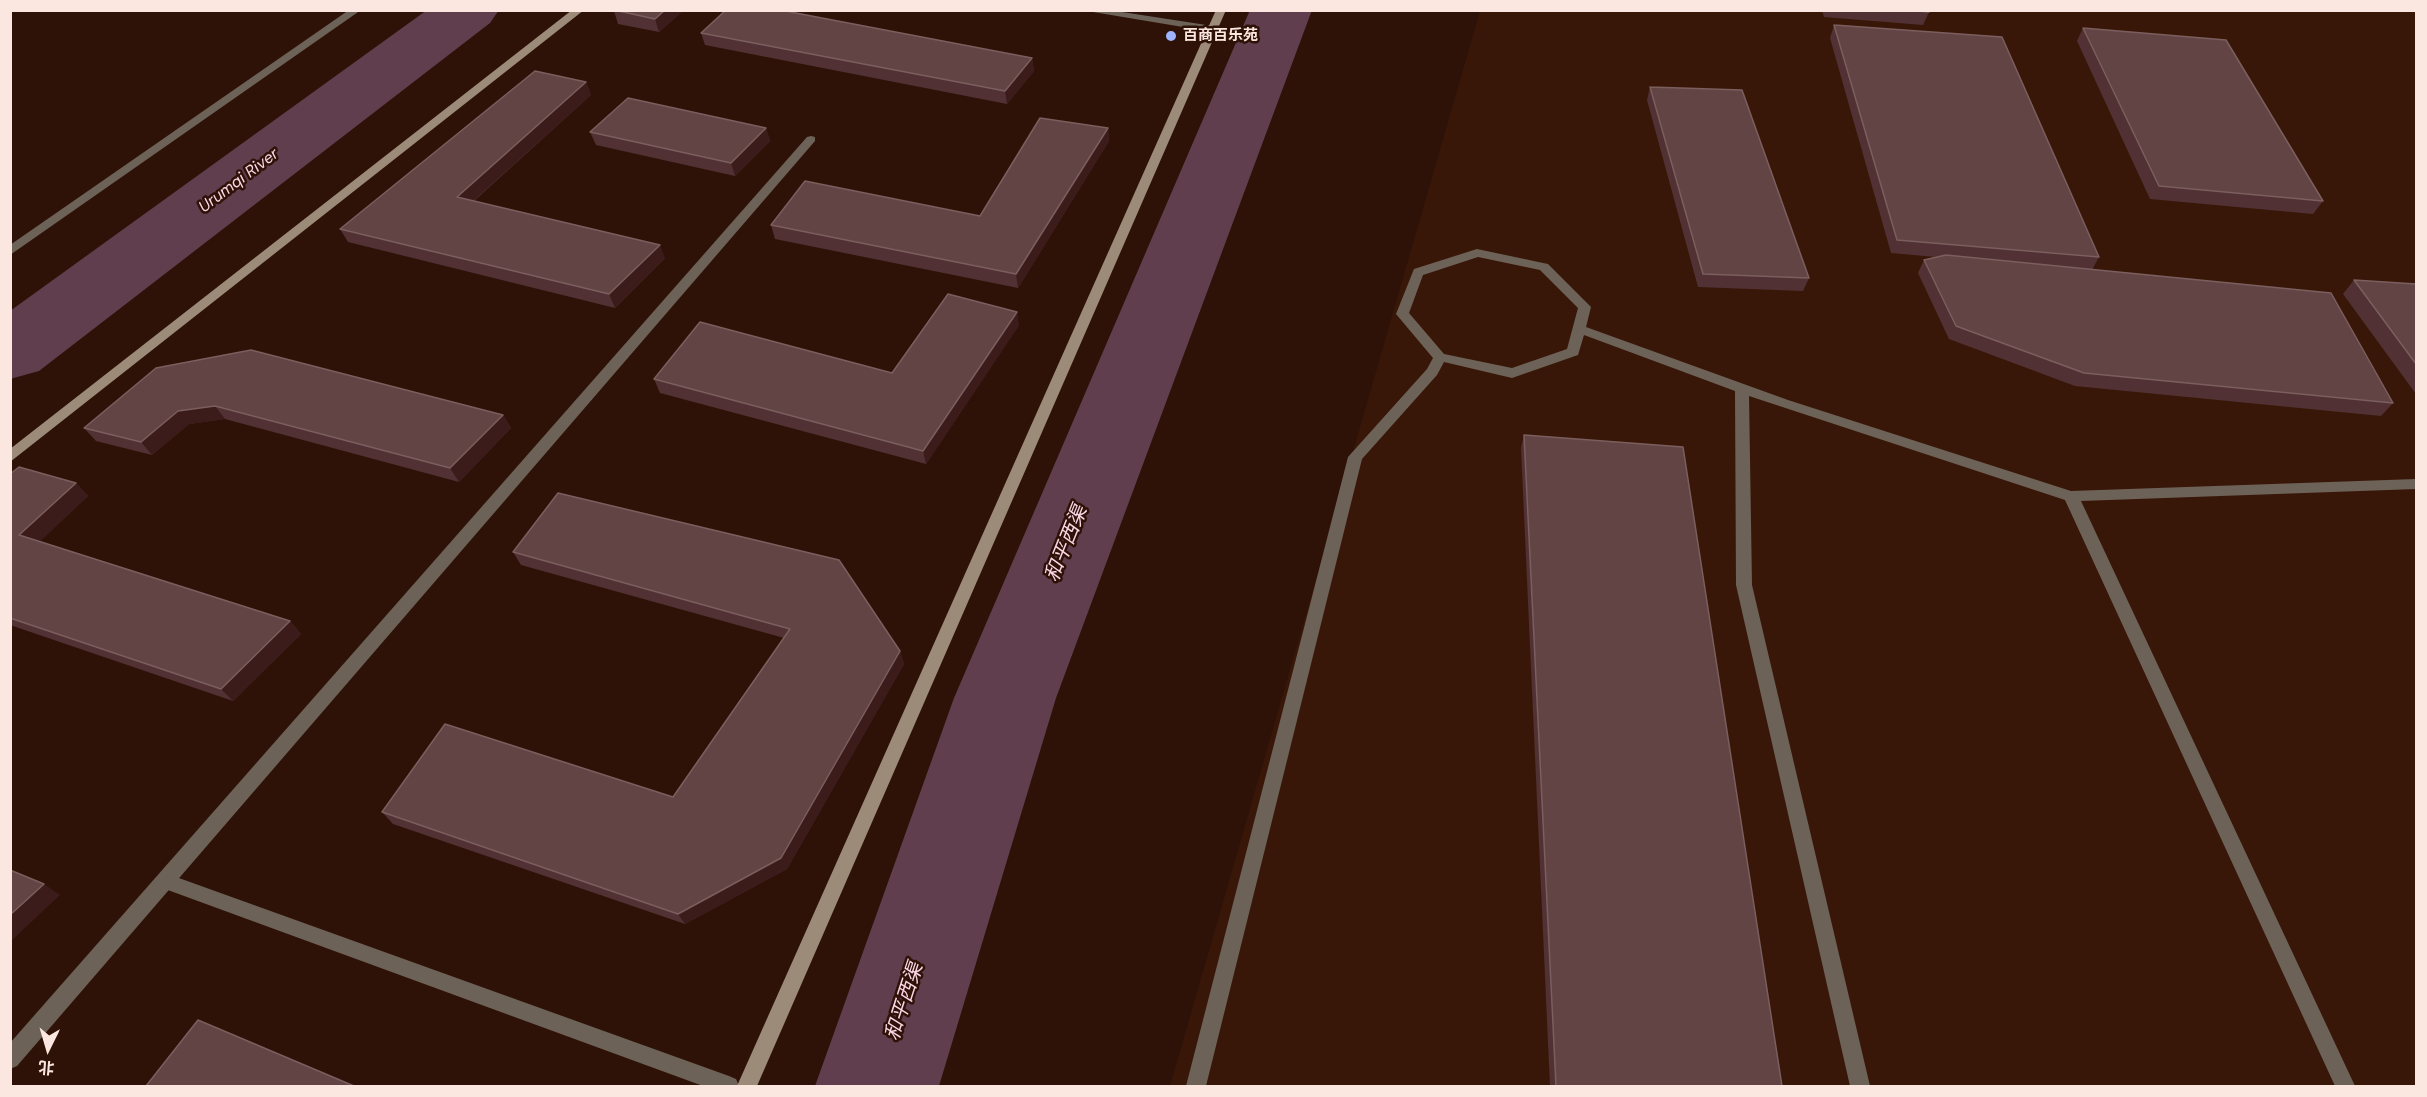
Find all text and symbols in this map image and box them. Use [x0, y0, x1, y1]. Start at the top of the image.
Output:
place label: 百商百乐苑 [1183, 27, 1258, 45]
marker: 百商百乐苑 [1164, 29, 1178, 43]
water label: Urumqi River [195, 145, 283, 217]
water label: 和平西渠 [1041, 502, 1093, 586]
water label: 和平西渠 [881, 960, 929, 1044]
north arrow [18, 1019, 78, 1079]
text: 北 [38, 1056, 55, 1079]

